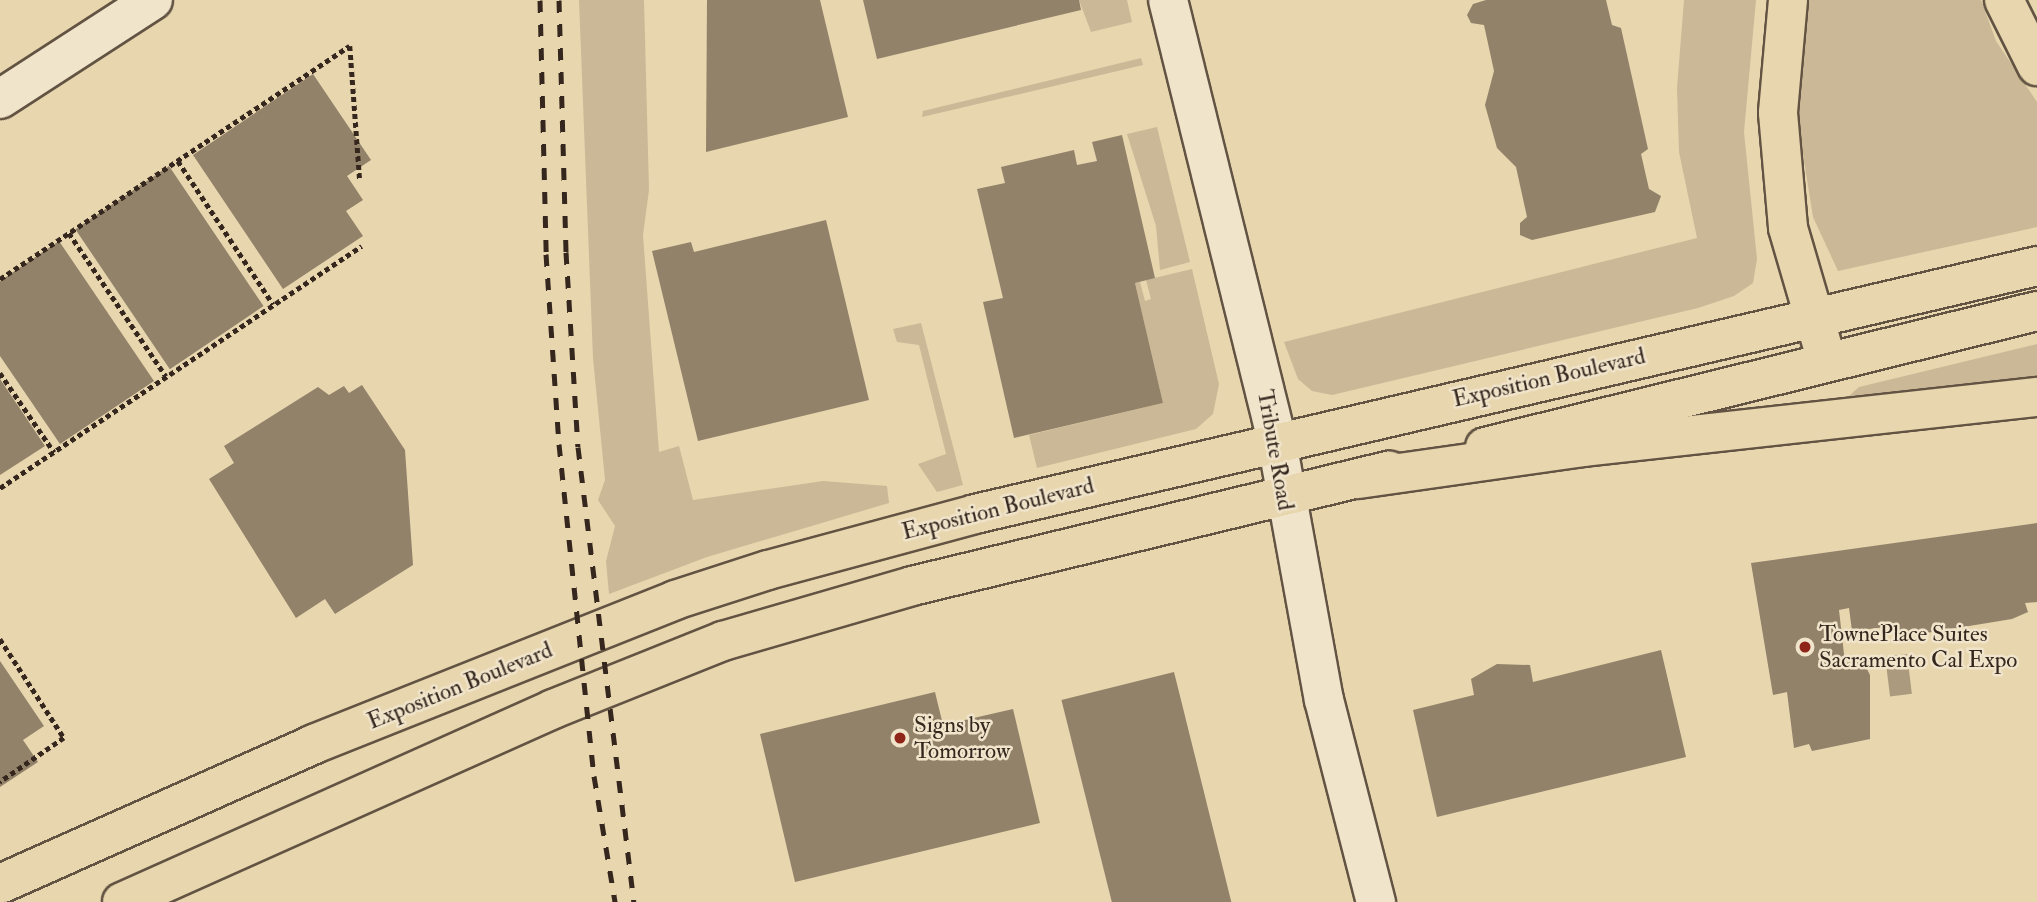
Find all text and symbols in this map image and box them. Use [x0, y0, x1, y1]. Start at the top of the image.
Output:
street label: Exposition Boulevard [1450, 342, 1648, 414]
street label: Tribute Road [1251, 387, 1299, 513]
street label: Exposition Boulevard [899, 472, 1097, 546]
place label: TownePlace Suites Sacramento Cal Expo [1819, 620, 2017, 674]
street label: Exposition Boulevard [363, 636, 557, 736]
marker: TownePlace Suites Sacramento Cal Expo [1797, 639, 1813, 655]
place label: Signs by Tomorrow [914, 711, 1010, 765]
marker: Signs by Tomorrow [892, 730, 908, 746]

